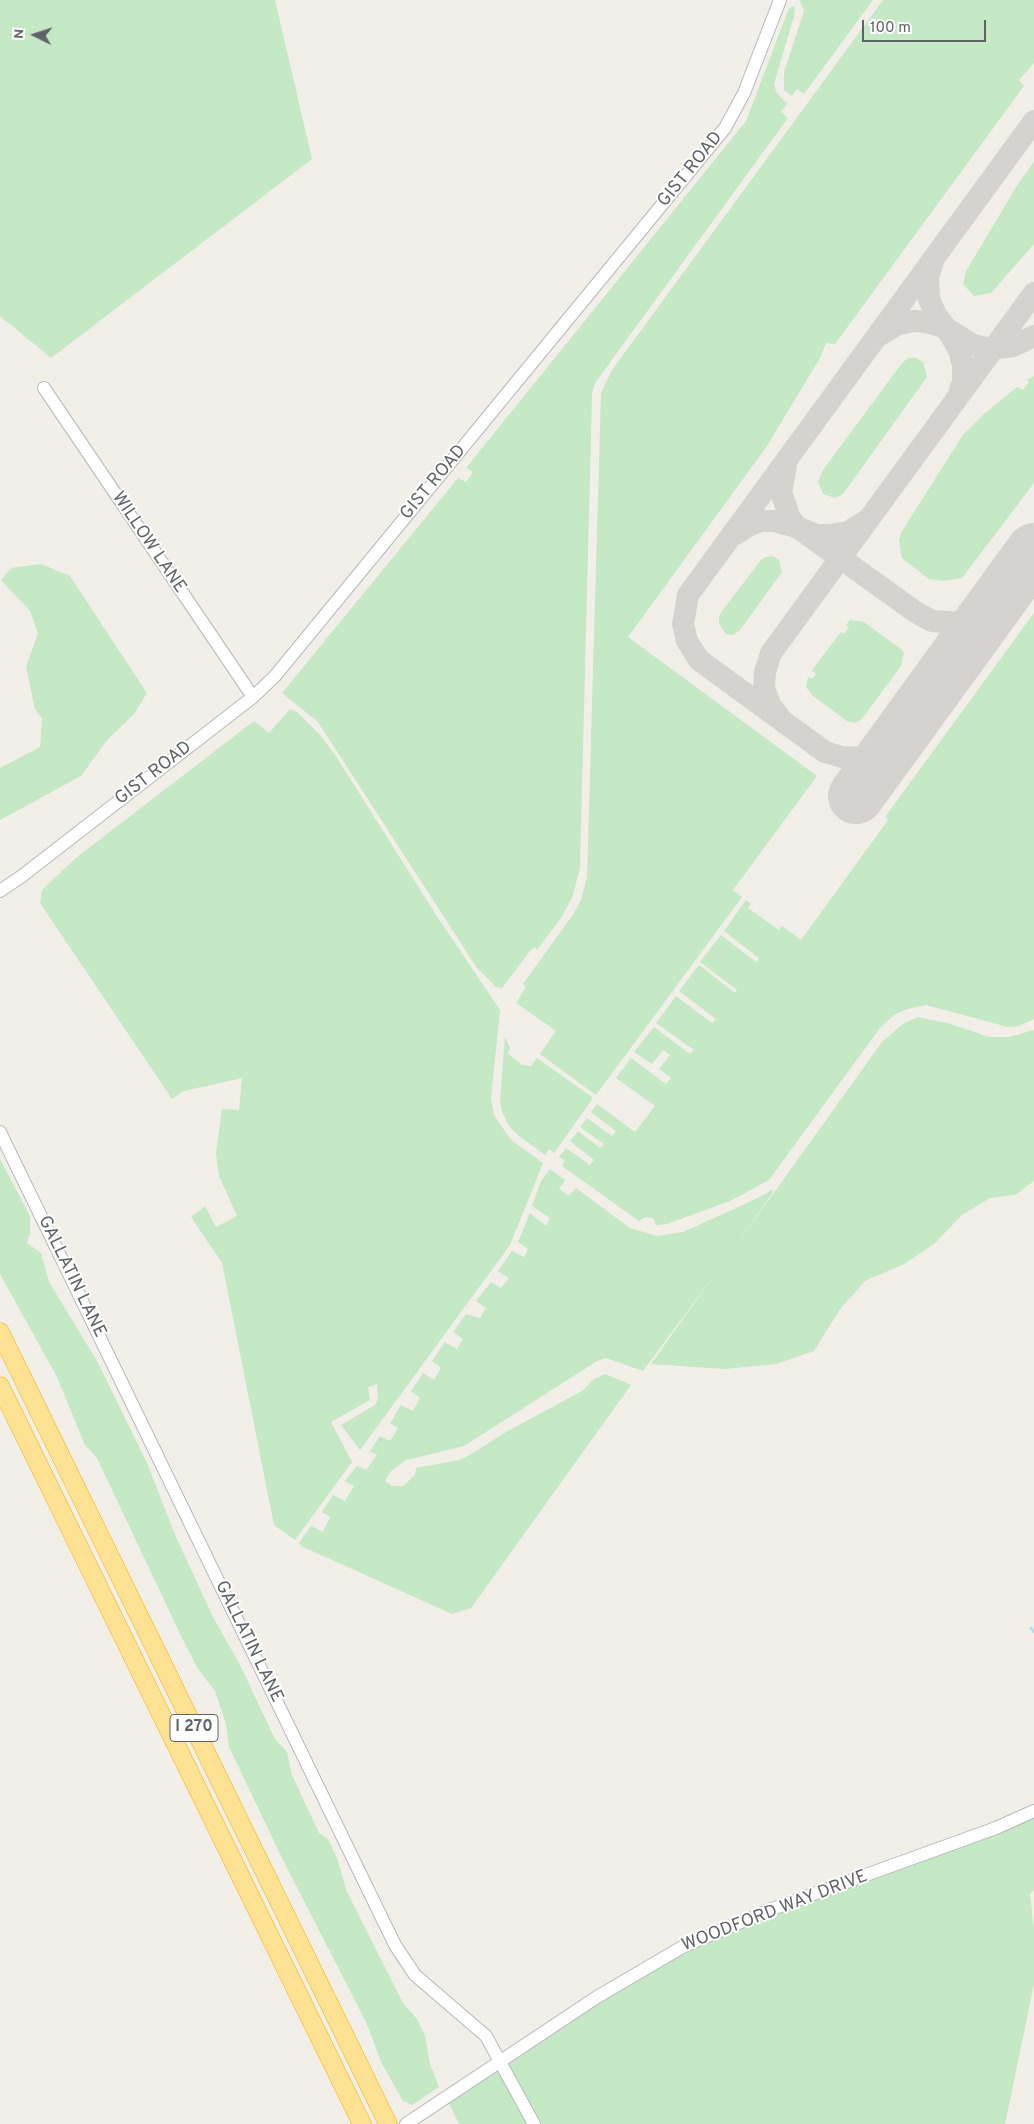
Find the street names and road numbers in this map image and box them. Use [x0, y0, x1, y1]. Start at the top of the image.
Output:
street label: GIST ROAD [654, 128, 728, 212]
street label: GIST ROAD [396, 441, 472, 525]
street label: WILLOW LANE [106, 488, 190, 598]
street label: GIST ROAD [111, 737, 197, 811]
street label: GALLATIN LANE [32, 1213, 110, 1341]
street label: GALLATIN LANE [209, 1578, 287, 1706]
road number: I 270 [170, 1715, 218, 1742]
street label: WOODFORD WAY DRIVE [679, 1867, 871, 1957]

